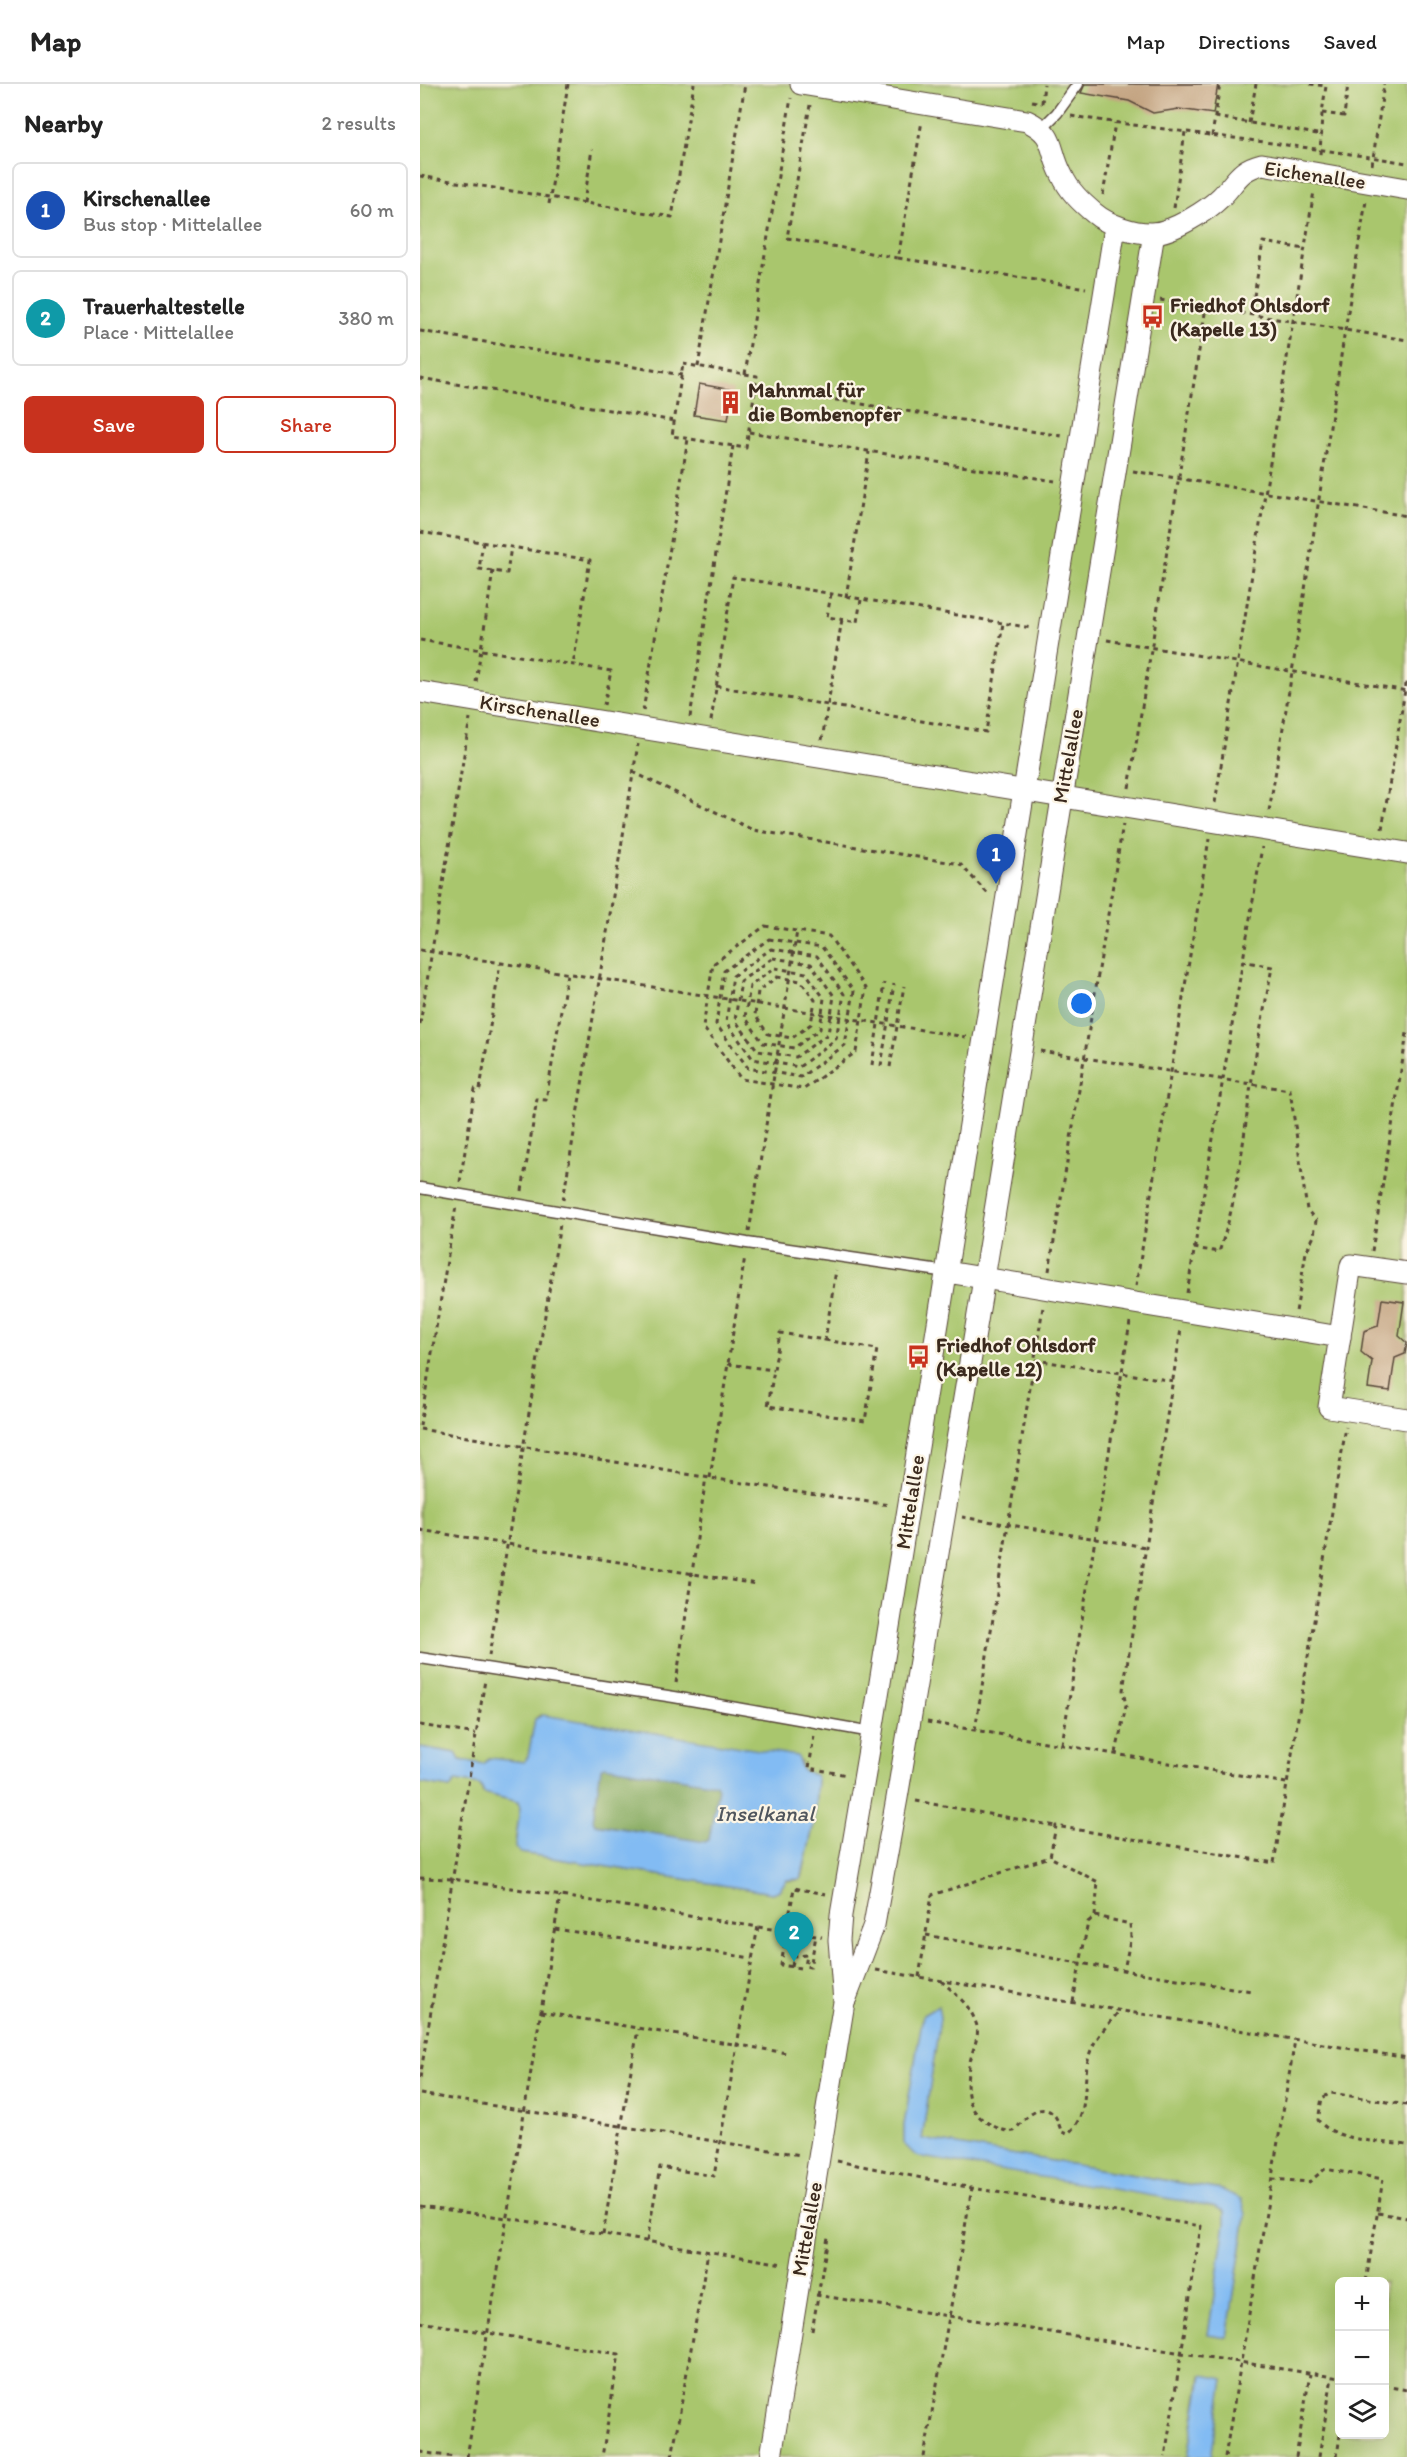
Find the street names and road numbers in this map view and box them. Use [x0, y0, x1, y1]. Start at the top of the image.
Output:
street label: Eichenallee [1263, 155, 1367, 194]
street label: Kirschenallee [478, 689, 602, 732]
street label: Mittelallee [1047, 707, 1088, 805]
street label: Mittelallee [890, 1453, 929, 1551]
street label: Mittelallee [786, 2180, 827, 2278]

